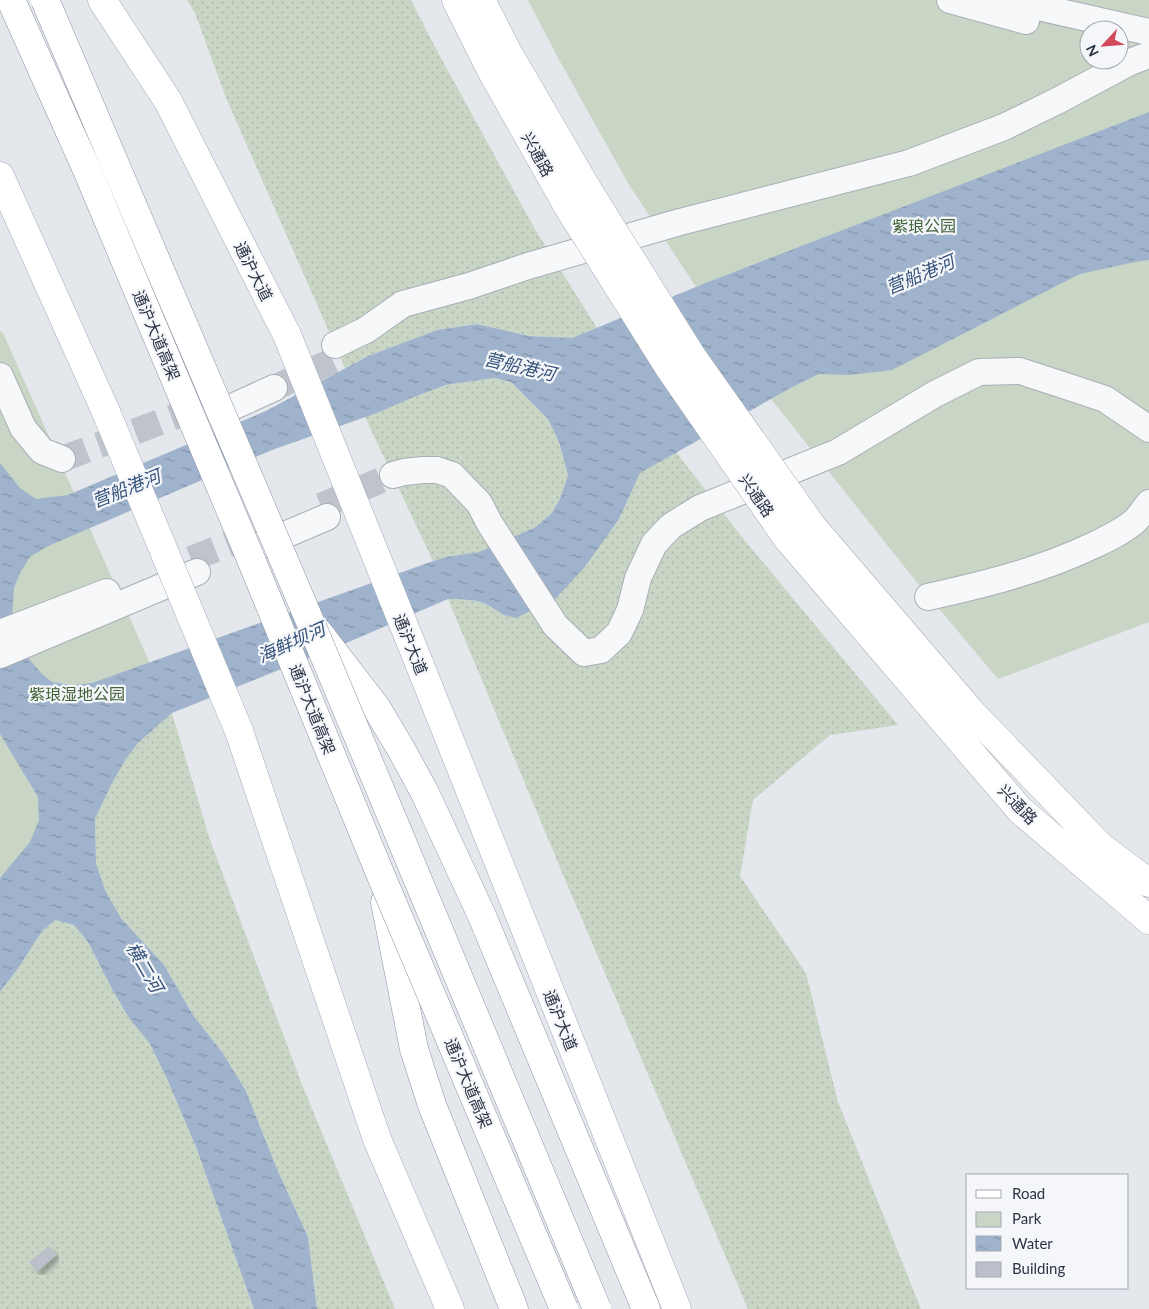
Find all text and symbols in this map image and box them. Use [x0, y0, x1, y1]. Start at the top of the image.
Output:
north arrow [1079, 20, 1129, 70]
text: N [1082, 42, 1102, 59]
street label: 兴通路 [518, 128, 558, 180]
park label: 紫琅公园 [892, 216, 956, 235]
street label: 通沪大道 [231, 238, 277, 304]
water label: 营船港河 [883, 249, 960, 298]
street label: 通沪大道高架 [129, 287, 185, 383]
water label: 营船港河 [482, 347, 560, 385]
water label: 营船港河 [89, 463, 166, 512]
street label: 兴通路 [735, 470, 779, 520]
street label: 通沪大道 [390, 611, 432, 677]
water label: 海鲜坝河 [254, 616, 331, 667]
street label: 通沪大道高架 [286, 661, 340, 757]
park label: 紫琅湿地公园 [29, 684, 125, 703]
street label: 兴通路 [994, 780, 1042, 828]
water label: 横二河 [122, 938, 170, 998]
street label: 通沪大道 [540, 987, 582, 1053]
street label: 通沪大道高架 [441, 1035, 497, 1131]
legend [966, 1174, 1129, 1289]
text: Road [1012, 1184, 1045, 1202]
text: Park [1012, 1209, 1042, 1227]
text: Water [1012, 1234, 1053, 1252]
text: Building [1012, 1259, 1065, 1277]

